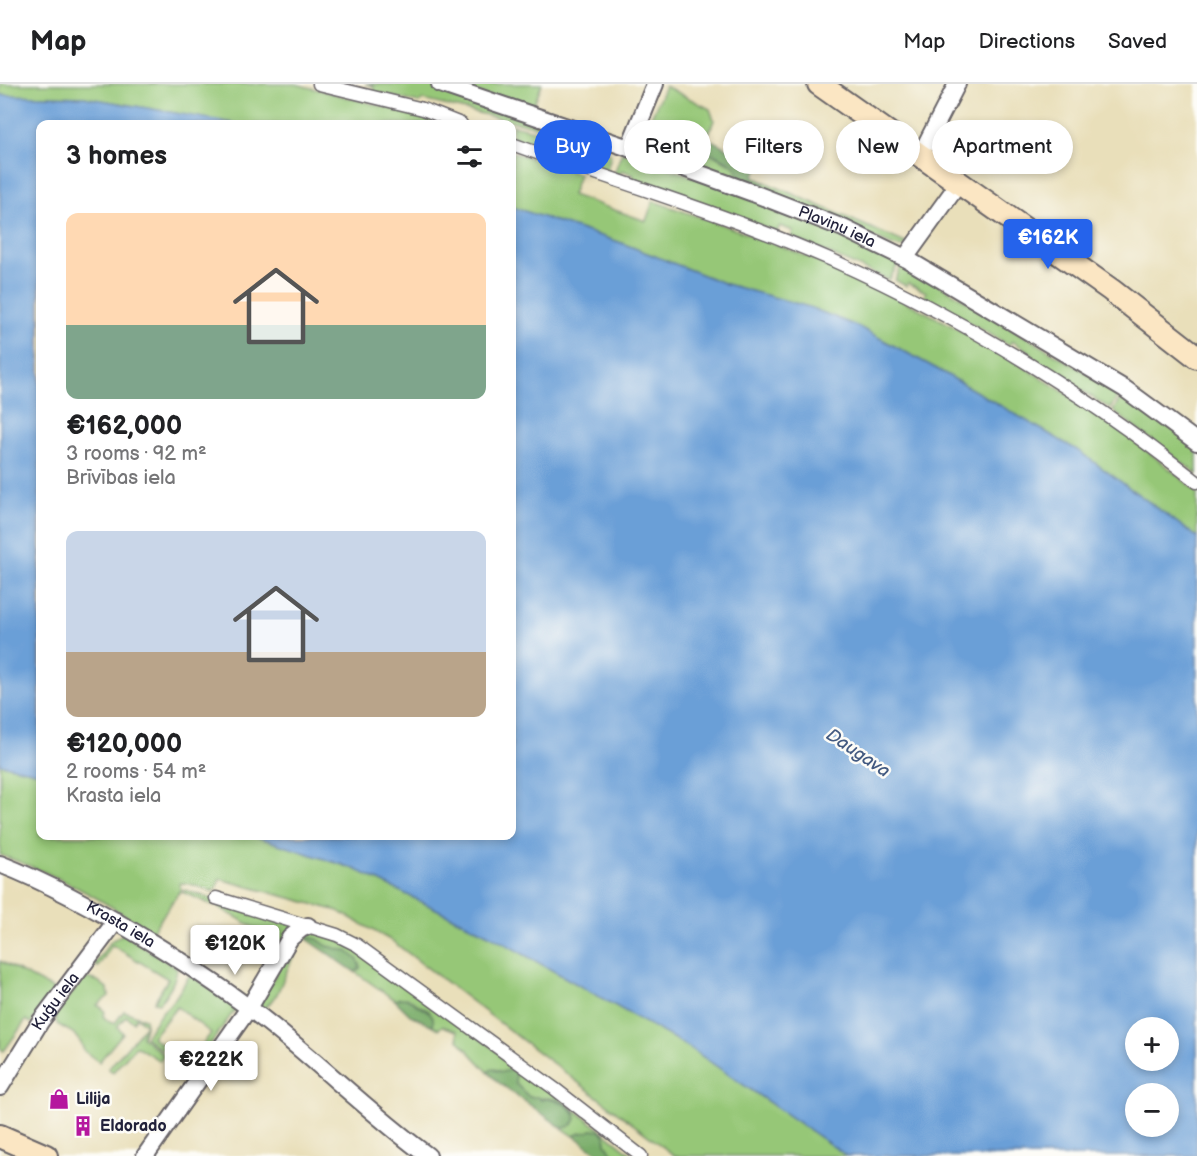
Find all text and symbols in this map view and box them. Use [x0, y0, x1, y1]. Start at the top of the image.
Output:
text: Map [30, 25, 86, 58]
text: Map [903, 29, 946, 54]
text: Directions [979, 29, 1075, 54]
text: Saved [1108, 29, 1167, 54]
chip: Buy [534, 120, 612, 174]
chip: Rent [624, 120, 711, 174]
chip: Filters [723, 120, 824, 174]
chip: New [836, 120, 920, 174]
chip: Apartment [932, 120, 1073, 174]
icon: filters [453, 140, 486, 173]
text: 3 homes [66, 141, 167, 172]
street label: Pļaviņu iela [796, 202, 879, 252]
pin: €162K [1006, 219, 1090, 270]
text: €162K [1017, 226, 1079, 250]
icon: home [222, 252, 330, 360]
text: €162,000 [66, 411, 182, 442]
text: 3 rooms · 92 m² [66, 442, 207, 466]
text: Brīvības iela [66, 466, 176, 490]
icon: home [222, 570, 330, 678]
water label: Daugava [822, 724, 894, 782]
text: €120,000 [66, 729, 182, 760]
text: 2 rooms · 54 m² [66, 760, 206, 784]
text: Krasta iela [66, 784, 161, 808]
street label: Krasta iela [83, 897, 158, 952]
pin: €120K [193, 925, 277, 976]
text: €120K [204, 932, 266, 956]
street label: Kuģu iela [28, 969, 83, 1034]
map controls [1125, 1017, 1179, 1137]
button: + [1125, 1017, 1179, 1071]
pin: €222K [169, 1041, 253, 1092]
text: €222K [179, 1048, 243, 1072]
button: − [1125, 1083, 1179, 1137]
shop icon: Lilija [47, 1087, 71, 1111]
place label: Lilija [76, 1090, 111, 1109]
building icon: Eldorado [71, 1114, 95, 1138]
place label: Eldorado [100, 1117, 167, 1136]

